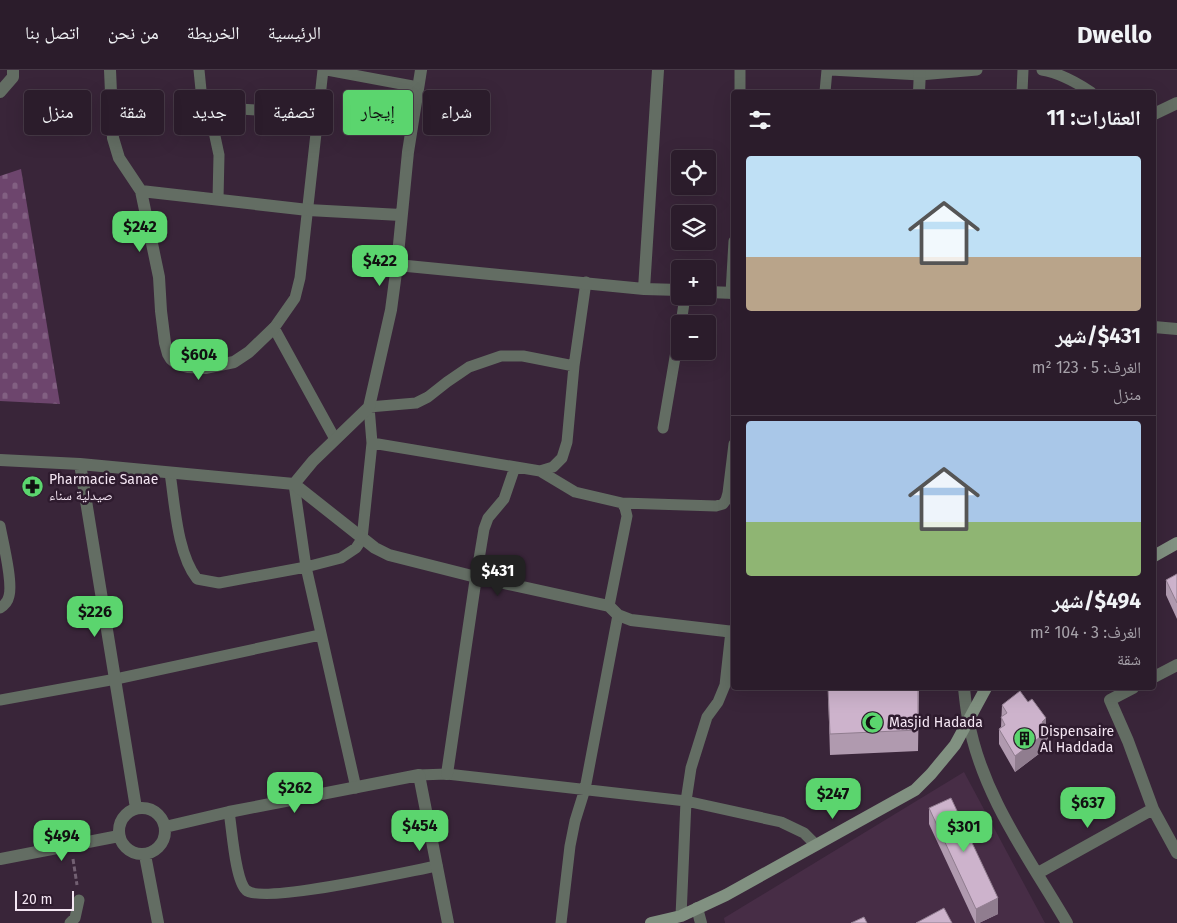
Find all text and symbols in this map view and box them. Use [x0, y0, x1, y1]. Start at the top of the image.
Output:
text: Dwello [1077, 21, 1152, 49]
text: اتصل بنا [25, 22, 80, 44]
text: من نحن [108, 22, 159, 44]
text: الخريطة [187, 22, 240, 44]
text: الرئيسية [268, 22, 321, 44]
chip: منزل [24, 90, 91, 135]
chip: شقة [101, 90, 164, 135]
chip: جديد [174, 90, 245, 135]
chip: تصفية [255, 90, 333, 135]
chip: إيجار [343, 90, 413, 135]
chip: شراء [423, 90, 490, 135]
text: العقارات: 11 [1046, 105, 1141, 131]
icon: filters [746, 106, 774, 134]
map controls [671, 150, 716, 360]
button: locate [671, 150, 716, 195]
icon: home [899, 188, 989, 278]
button: layers [671, 205, 716, 250]
pin: $242 [110, 210, 170, 253]
text: $242 [123, 217, 157, 236]
pin: $422 [350, 244, 410, 287]
text: $422 [363, 251, 397, 270]
button: + [671, 260, 716, 305]
button: − [671, 315, 716, 360]
text: $431/شهر [1055, 323, 1141, 349]
pin: $604 [169, 338, 229, 381]
text: $604 [181, 345, 217, 364]
text: الغرف: 5 · 123 m² [1032, 358, 1141, 377]
text: منزل [1113, 385, 1141, 404]
icon: home [899, 454, 989, 544]
place label: Pharmacie Sanae صيدلية سناء [49, 471, 158, 504]
pharmacy icon: Pharmacie Sanae صيدلية سناء [21, 475, 45, 499]
pin: $431 [468, 554, 528, 597]
text: $431 [482, 561, 514, 580]
text: $494/شهر [1052, 588, 1141, 614]
pin: $226 [65, 596, 125, 638]
text: $226 [78, 602, 112, 621]
text: الغرف: 3 · 104 m² [1030, 623, 1141, 642]
text: شقة [1117, 650, 1141, 669]
mosque icon: Masjid Hadada [861, 710, 885, 734]
place label: Masjid Hadada [889, 714, 983, 731]
place label: Dispensaire Al Haddada [1040, 723, 1114, 756]
building icon: Dispensaire Al Haddada [1012, 727, 1036, 751]
pin: $262 [265, 772, 325, 814]
text: $262 [278, 778, 312, 797]
pin: $247 [803, 778, 863, 820]
text: $247 [817, 784, 849, 803]
pin: $637 [1058, 786, 1118, 829]
text: $637 [1071, 793, 1105, 812]
pin: $454 [390, 810, 450, 852]
pin: $301 [934, 810, 994, 853]
text: $454 [402, 816, 438, 835]
text: $301 [947, 817, 981, 836]
pin: $494 [32, 820, 92, 862]
text: $494 [44, 826, 80, 845]
scale bar [15, 888, 74, 911]
text: 20 m [22, 891, 52, 908]

